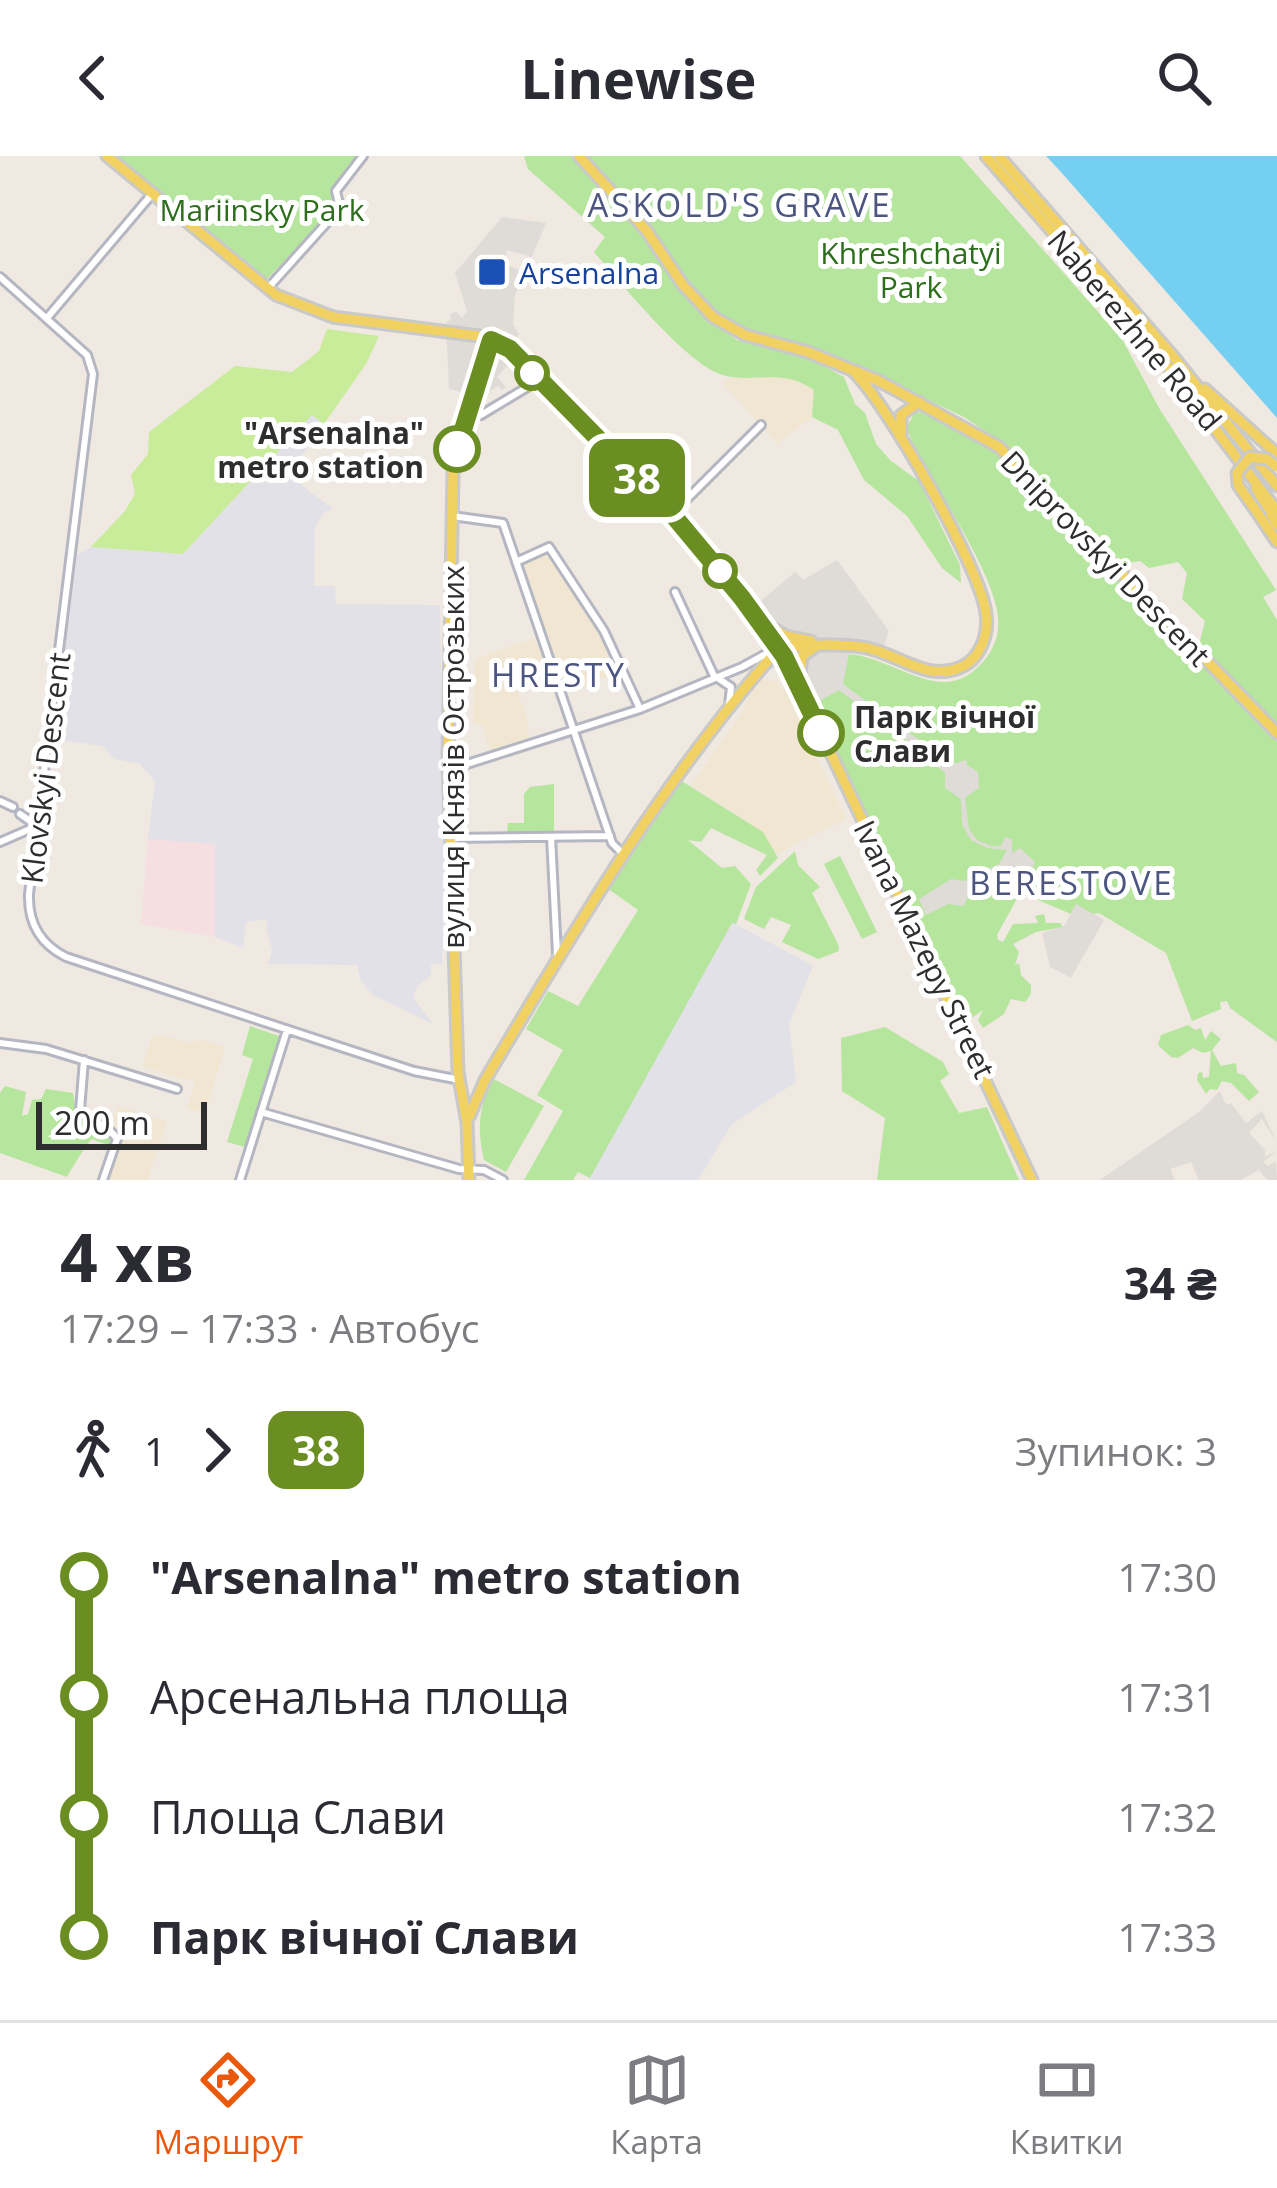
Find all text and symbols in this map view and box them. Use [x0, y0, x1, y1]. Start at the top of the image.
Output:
text: Linewise [521, 41, 756, 115]
icon: back [60, 45, 126, 111]
icon: search [1151, 45, 1217, 111]
district label: ASKOLD'S GRAVE [587, 182, 893, 227]
park label: Mariinsky Park [159, 189, 365, 230]
street label: Naberezhne Road [1039, 221, 1231, 439]
park label: Khreshchatyi Park [820, 232, 1002, 307]
place label: Arsenalna [519, 252, 659, 293]
marker: Arsenalna [476, 256, 508, 288]
unlabelled marker [516, 357, 548, 389]
place label: "Arsenalna" metro station [217, 412, 424, 487]
marker: "Arsenalna" metro station [435, 427, 479, 471]
line badge: 38 [583, 439, 691, 517]
street label: Dniprovskyi Descent [992, 441, 1220, 675]
text: 38 [613, 449, 661, 506]
unlabelled marker [704, 555, 736, 587]
street label: вулиця Князів Острозьких [432, 565, 473, 949]
street label: Klovskyi Descent [10, 650, 80, 886]
district label: HRESTY [491, 652, 627, 697]
place label: Парк вічної Слави [854, 696, 1036, 771]
marker: Парк вічної Слави [799, 711, 843, 755]
street label: Ivana Mazepy Street [845, 813, 1005, 1085]
district label: BERESTOVE [969, 860, 1175, 905]
scale bar [36, 1096, 207, 1149]
text: 200 m [54, 1100, 150, 1145]
text: 4 хв [60, 1211, 195, 1301]
text: 34 ₴ [1124, 1252, 1217, 1313]
text: 17:29 – 17:33 · Автобус [60, 1301, 479, 1354]
icon: walk [60, 1417, 126, 1483]
icon: forward [184, 1417, 250, 1483]
text: 38 [292, 1421, 340, 1478]
text: 1 [144, 1424, 166, 1477]
text: Зупинок: 3 [1015, 1424, 1217, 1477]
text: "Arsenalna" metro station [150, 1546, 742, 1607]
text: 17:30 [1118, 1550, 1217, 1603]
text: Арсенальна площа [150, 1666, 570, 1727]
text: 17:31 [1118, 1670, 1217, 1723]
text: Площа Слави [150, 1786, 446, 1847]
text: 17:32 [1118, 1790, 1217, 1843]
text: Парк вічної Слави [150, 1906, 579, 1967]
text: 17:33 [1118, 1910, 1217, 1963]
tab: Маршрут [154, 2047, 303, 2164]
tab: Карта [610, 2047, 703, 2164]
tab: Квитки [1010, 2047, 1123, 2164]

